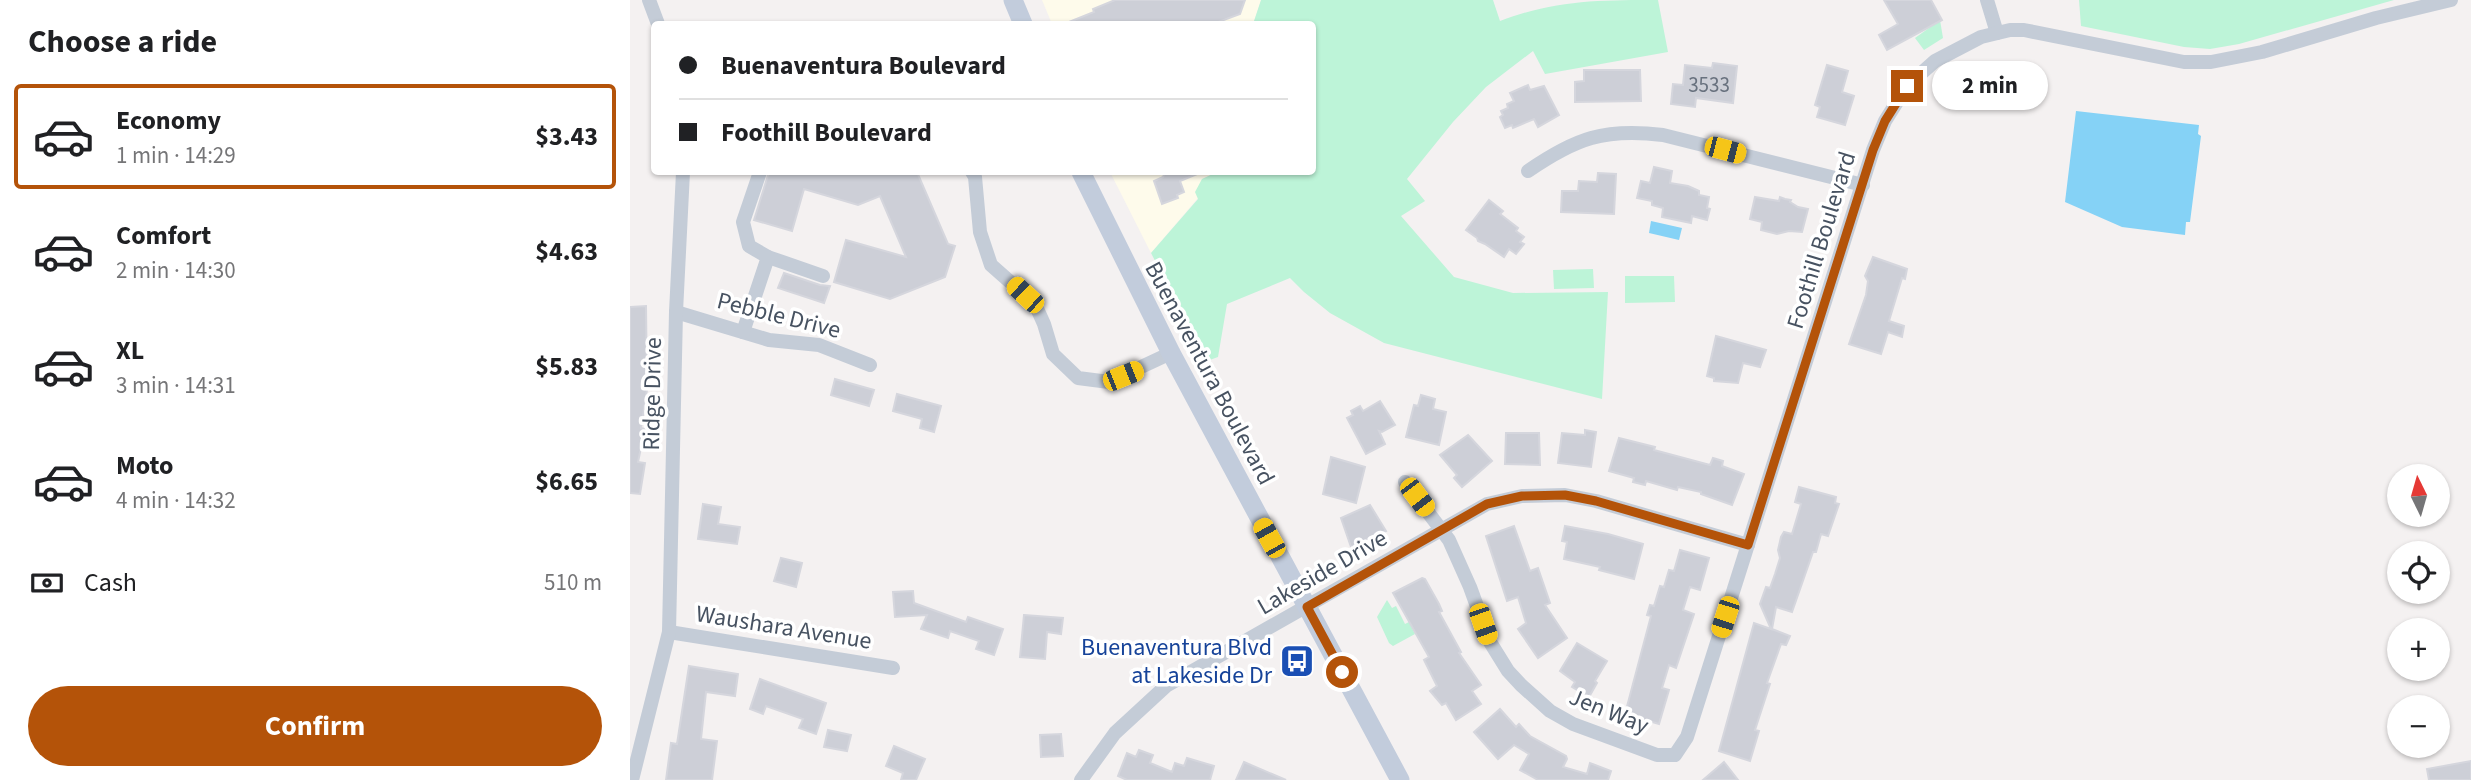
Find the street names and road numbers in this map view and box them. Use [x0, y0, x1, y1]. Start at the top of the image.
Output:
street label: Foothill Boulevard [1778, 147, 1865, 333]
street label: Buenaventura Boulevard [1136, 255, 1283, 491]
street label: Pebble Drive [713, 283, 844, 348]
street label: Ridge Drive [634, 337, 671, 451]
street label: Lakeside Drive [1251, 521, 1394, 624]
street label: Waushara Avenue [694, 596, 874, 659]
street label: Jen Way [1564, 680, 1654, 743]

